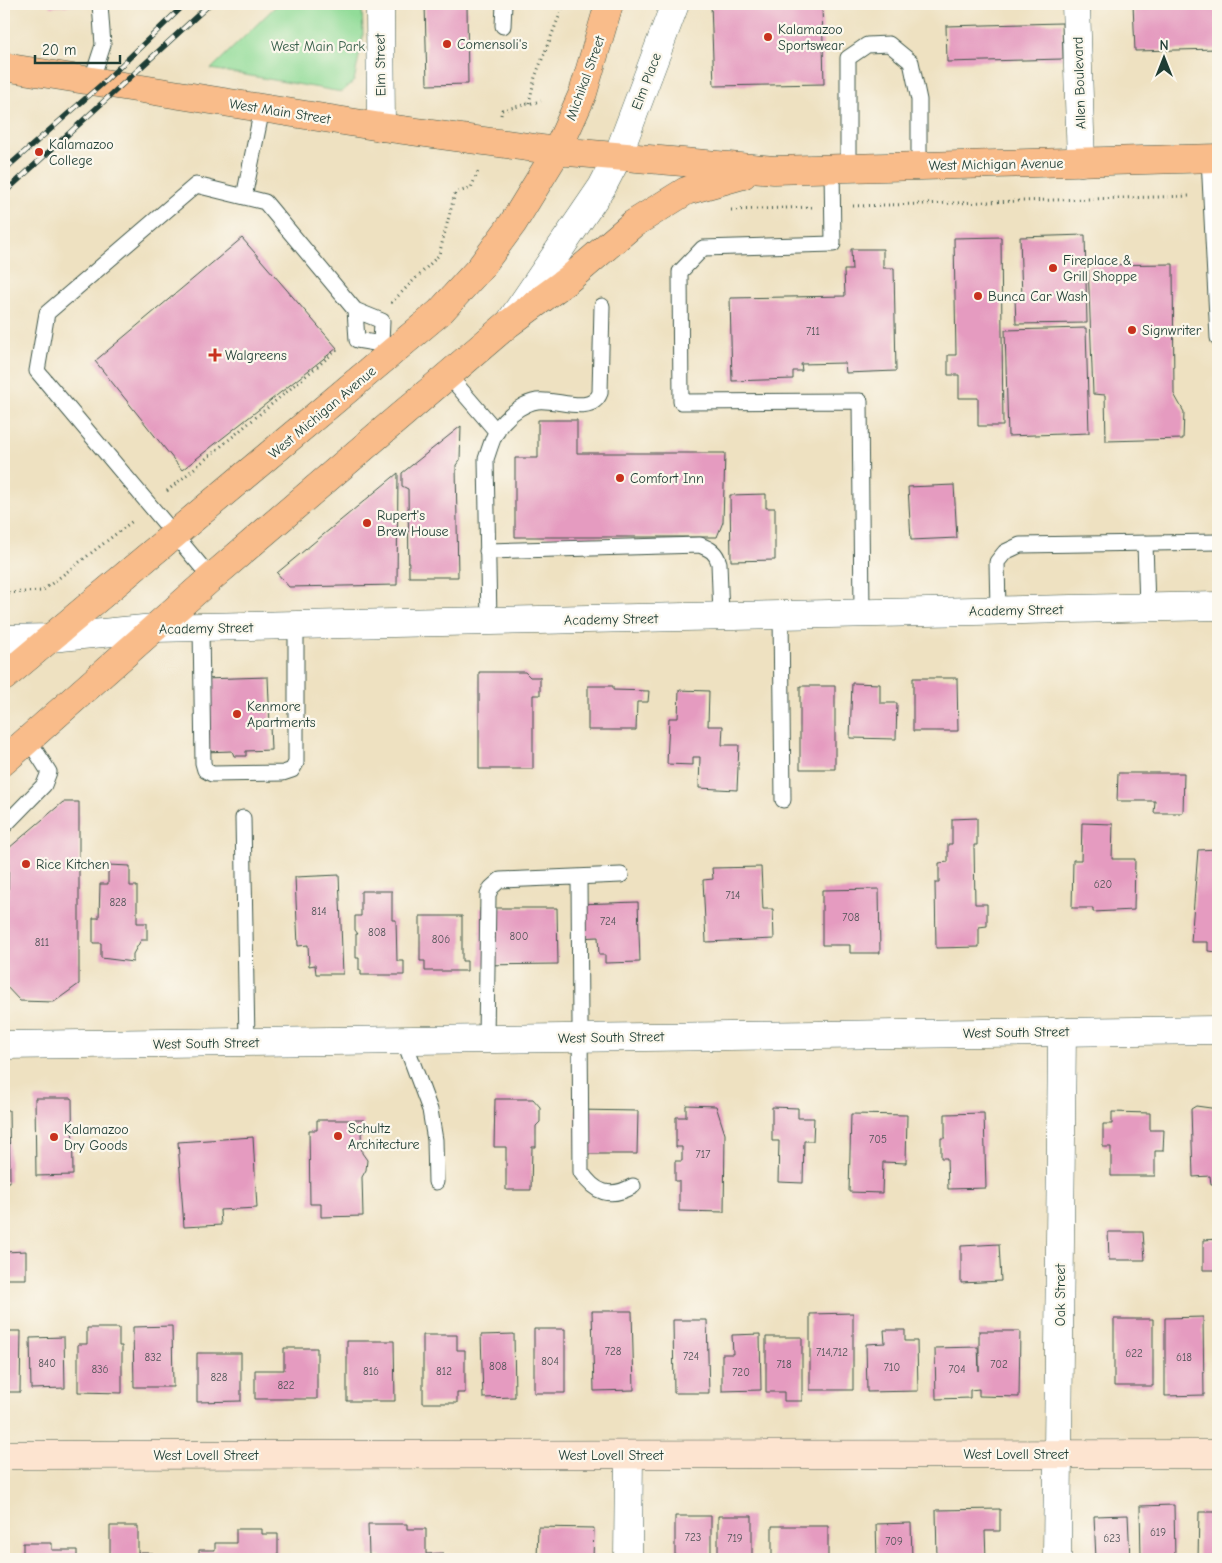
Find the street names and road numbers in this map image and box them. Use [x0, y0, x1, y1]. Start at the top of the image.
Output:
street label: Elm Street [371, 32, 390, 97]
street label: Michikal Street [562, 33, 609, 123]
street label: Allen Boulevard [1069, 37, 1090, 129]
street label: Elm Place [628, 50, 665, 112]
street label: West Main Street [228, 95, 333, 128]
street label: West Michigan Avenue [928, 155, 1064, 174]
street label: West Michigan Avenue [265, 363, 379, 462]
street label: Academy Street [969, 601, 1064, 620]
street label: Academy Street [564, 610, 659, 629]
street label: Academy Street [159, 619, 254, 638]
street label: West South Street [963, 1023, 1070, 1042]
street label: West South Street [558, 1028, 665, 1047]
street label: West South Street [153, 1034, 260, 1053]
street label: Oak Street [1052, 1263, 1069, 1326]
street label: West Lovell Street [963, 1446, 1070, 1463]
street label: West Lovell Street [153, 1447, 260, 1464]
street label: West Lovell Street [558, 1447, 665, 1464]

